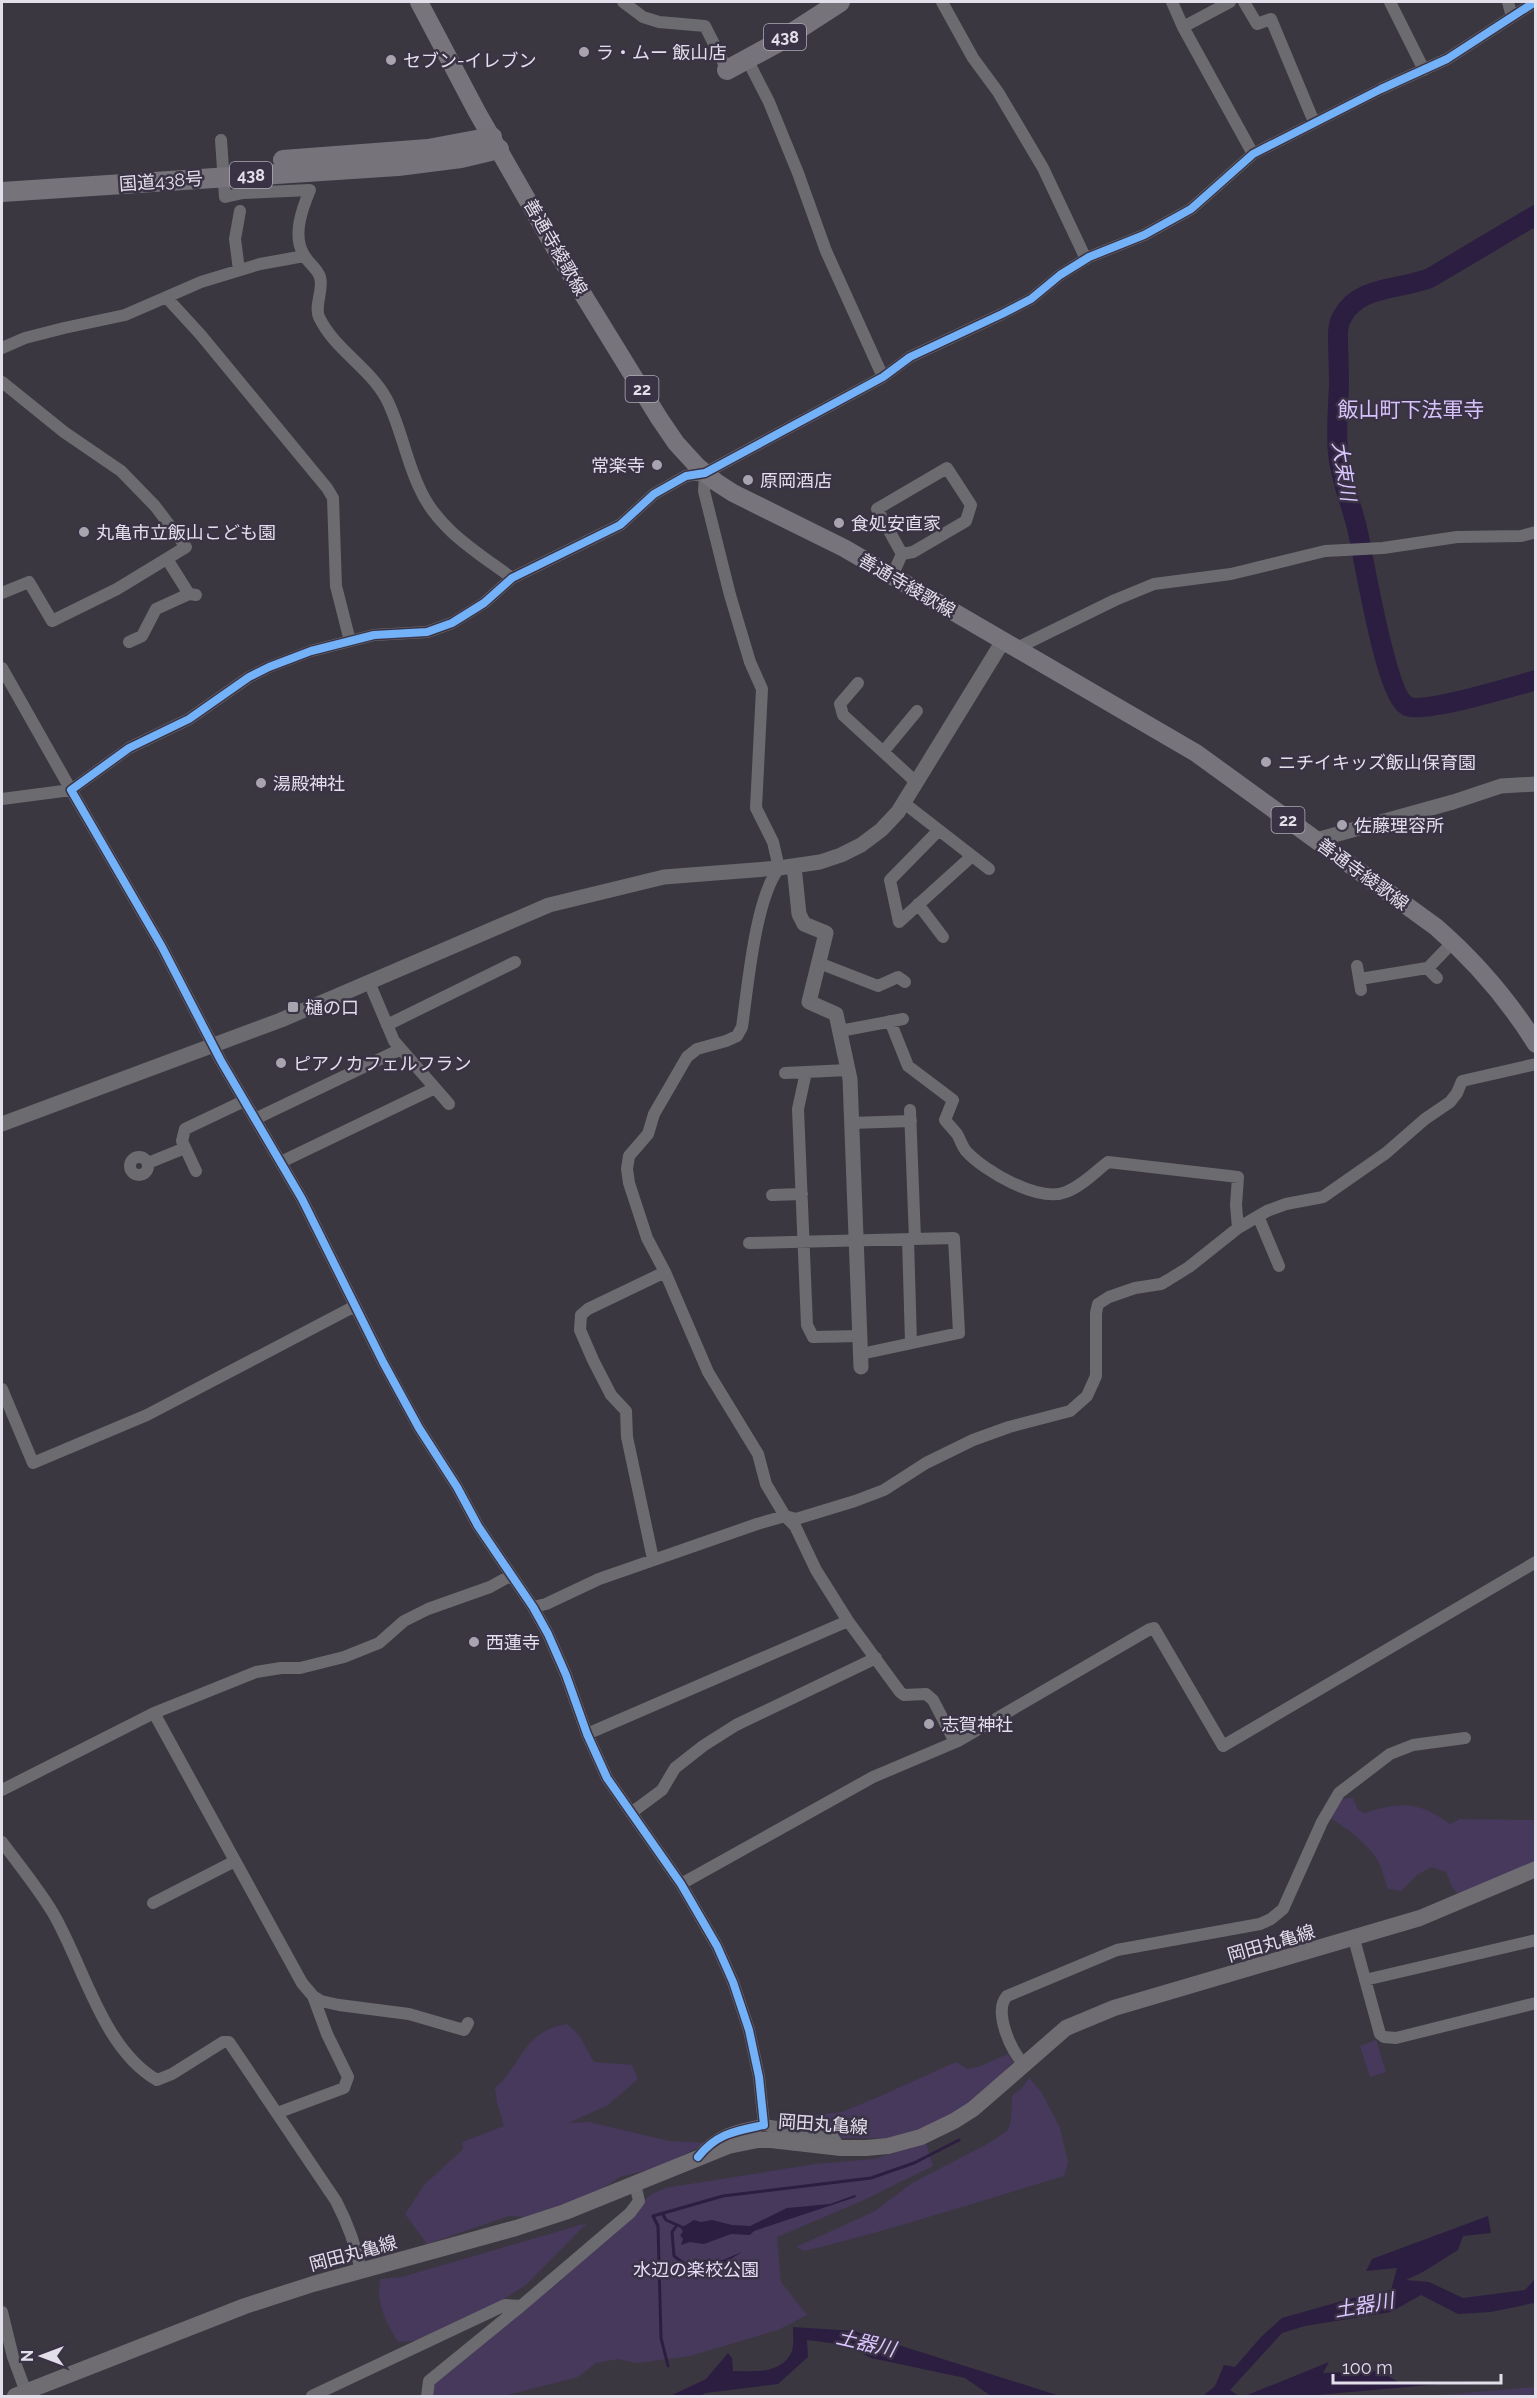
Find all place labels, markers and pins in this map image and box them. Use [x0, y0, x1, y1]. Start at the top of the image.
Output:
place label: ラ・ムー 飯山店 [596, 42, 727, 63]
marker: ラ・ムー 飯山店 [577, 45, 591, 59]
place label: セブン-イレブン [403, 50, 537, 71]
marker: セブン-イレブン [384, 53, 398, 67]
place label: 常楽寺 [591, 455, 645, 476]
marker: 常楽寺 [650, 458, 664, 472]
place label: 原岡酒店 [760, 470, 832, 491]
marker: 原岡酒店 [741, 473, 755, 487]
place label: 食処安直家 [851, 513, 941, 534]
marker: 食処安直家 [832, 516, 846, 530]
place label: 丸亀市立飯山こども園 [96, 522, 276, 543]
marker: 丸亀市立飯山こども園 [77, 525, 91, 539]
place label: ニチイキッズ飯山保育園 [1278, 752, 1476, 773]
marker: ニチイキッズ飯山保育園 [1259, 755, 1273, 769]
place label: 湯殿神社 [273, 773, 345, 794]
marker: 湯殿神社 [254, 776, 268, 790]
place label: 佐藤理容所 [1354, 815, 1444, 836]
marker: 佐藤理容所 [1335, 818, 1349, 832]
place label: 樋の口 [305, 997, 359, 1018]
marker: 樋の口 [286, 1000, 300, 1014]
place label: ピアノカフェルフラン [293, 1053, 471, 1074]
marker: ピアノカフェルフラン [274, 1056, 288, 1070]
place label: 西蓮寺 [486, 1632, 540, 1653]
marker: 西蓮寺 [467, 1635, 481, 1649]
place label: 志賀神社 [941, 1714, 1013, 1735]
marker: 志賀神社 [922, 1717, 936, 1731]

